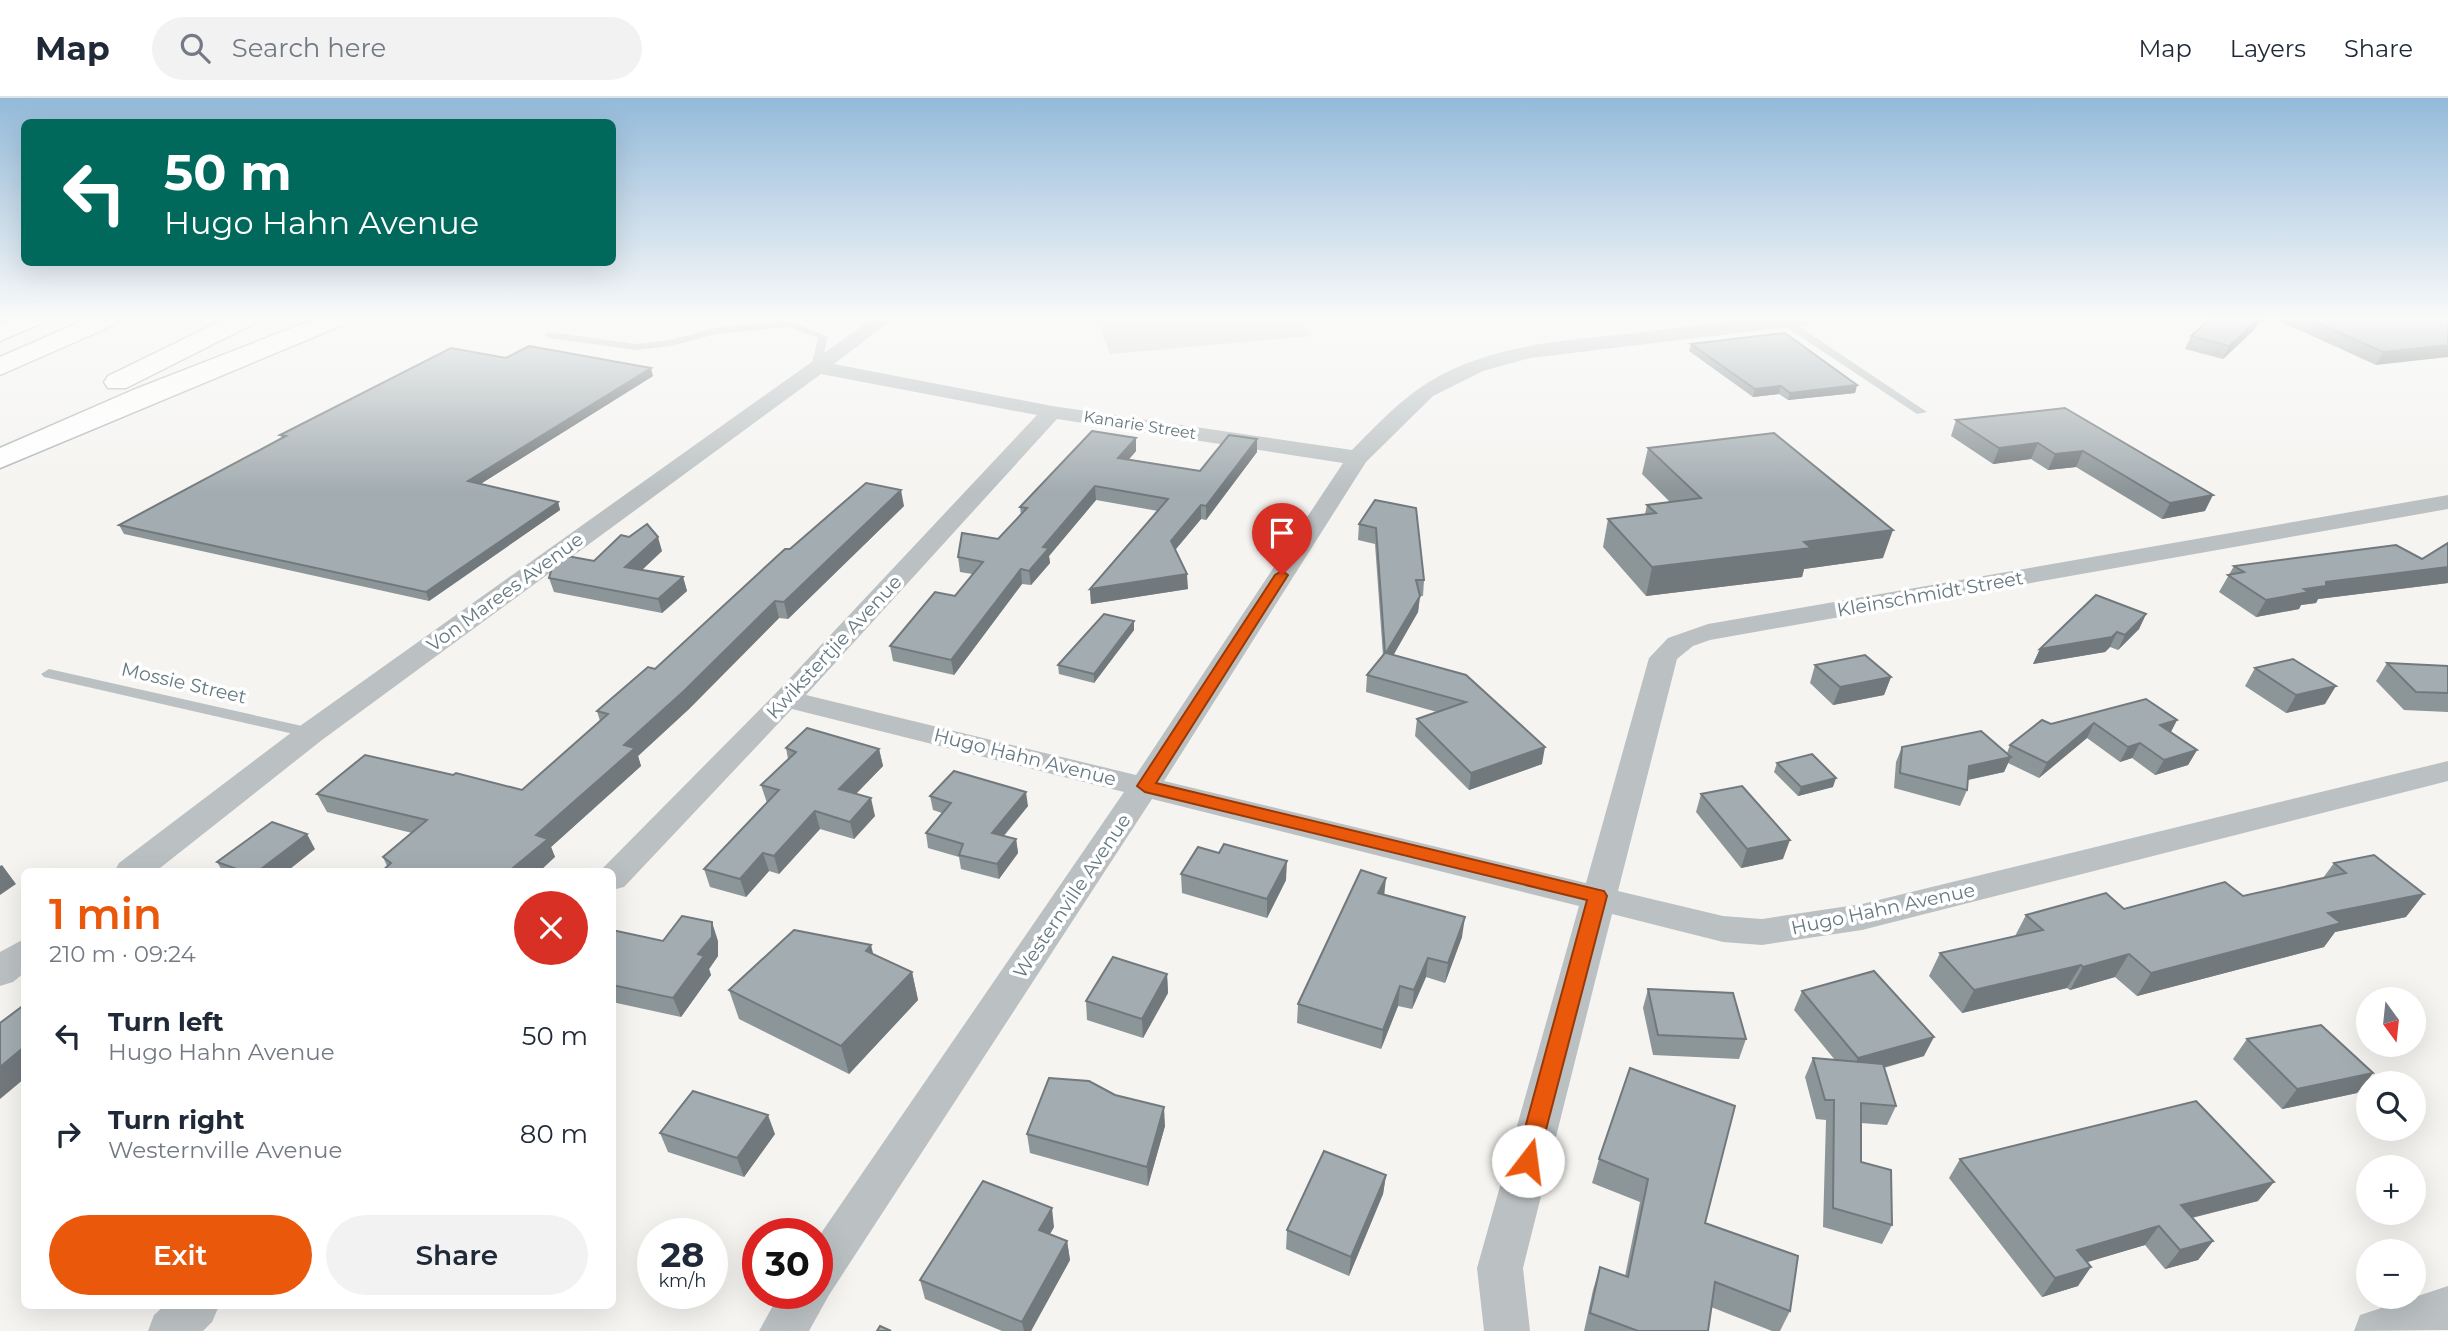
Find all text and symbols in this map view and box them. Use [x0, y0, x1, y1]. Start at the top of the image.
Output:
search box [152, 17, 642, 80]
text: Map [35, 28, 110, 68]
icon: search [176, 29, 214, 67]
text: Search here [232, 32, 386, 64]
text: Map [2138, 34, 2192, 63]
text: Layers [2230, 34, 2306, 63]
text: Share [2344, 34, 2413, 63]
text: 50 m [164, 143, 292, 202]
icon: left [49, 147, 140, 238]
text: Hugo Hahn Avenue [164, 203, 479, 242]
street label: Kanarie Street [1082, 407, 1198, 443]
pin [1252, 503, 1312, 575]
icon: arrive [1263, 514, 1301, 552]
street label: Von Marees Avenue [422, 528, 588, 656]
street label: Kleinschmidt Street [1835, 566, 2025, 622]
street label: Kwikstertjie Avenue [762, 570, 906, 724]
street label: Mossie Street [119, 657, 249, 709]
street label: Hugo Hahn Avenue [931, 723, 1119, 791]
street label: Westernville Avenue [1008, 809, 1136, 983]
street label: Hugo Hahn Avenue [1789, 878, 1977, 940]
text: 1 min [49, 888, 162, 940]
button: close [514, 891, 588, 965]
text: 210 m · 09:24 [49, 940, 196, 968]
north arrow [2356, 987, 2426, 1057]
map controls [2356, 987, 2426, 1309]
text: Turn left [108, 1006, 224, 1038]
icon: left [49, 1017, 87, 1055]
text: 50 m [522, 1020, 588, 1052]
text: Hugo Hahn Avenue [108, 1038, 335, 1066]
button: search [2356, 1071, 2426, 1141]
text: Turn right [108, 1104, 244, 1136]
icon: right [49, 1115, 87, 1153]
text: 80 m [520, 1118, 588, 1150]
position arrow [1491, 1124, 1565, 1198]
text: Westernville Avenue [108, 1136, 342, 1164]
button: + [2356, 1155, 2426, 1225]
button: Exit [49, 1215, 312, 1295]
button: Share [326, 1215, 588, 1295]
speed limit sign: 30 [742, 1218, 833, 1309]
text: 28 [661, 1233, 704, 1276]
button: − [2356, 1239, 2426, 1309]
text: km/h [658, 1270, 707, 1292]

